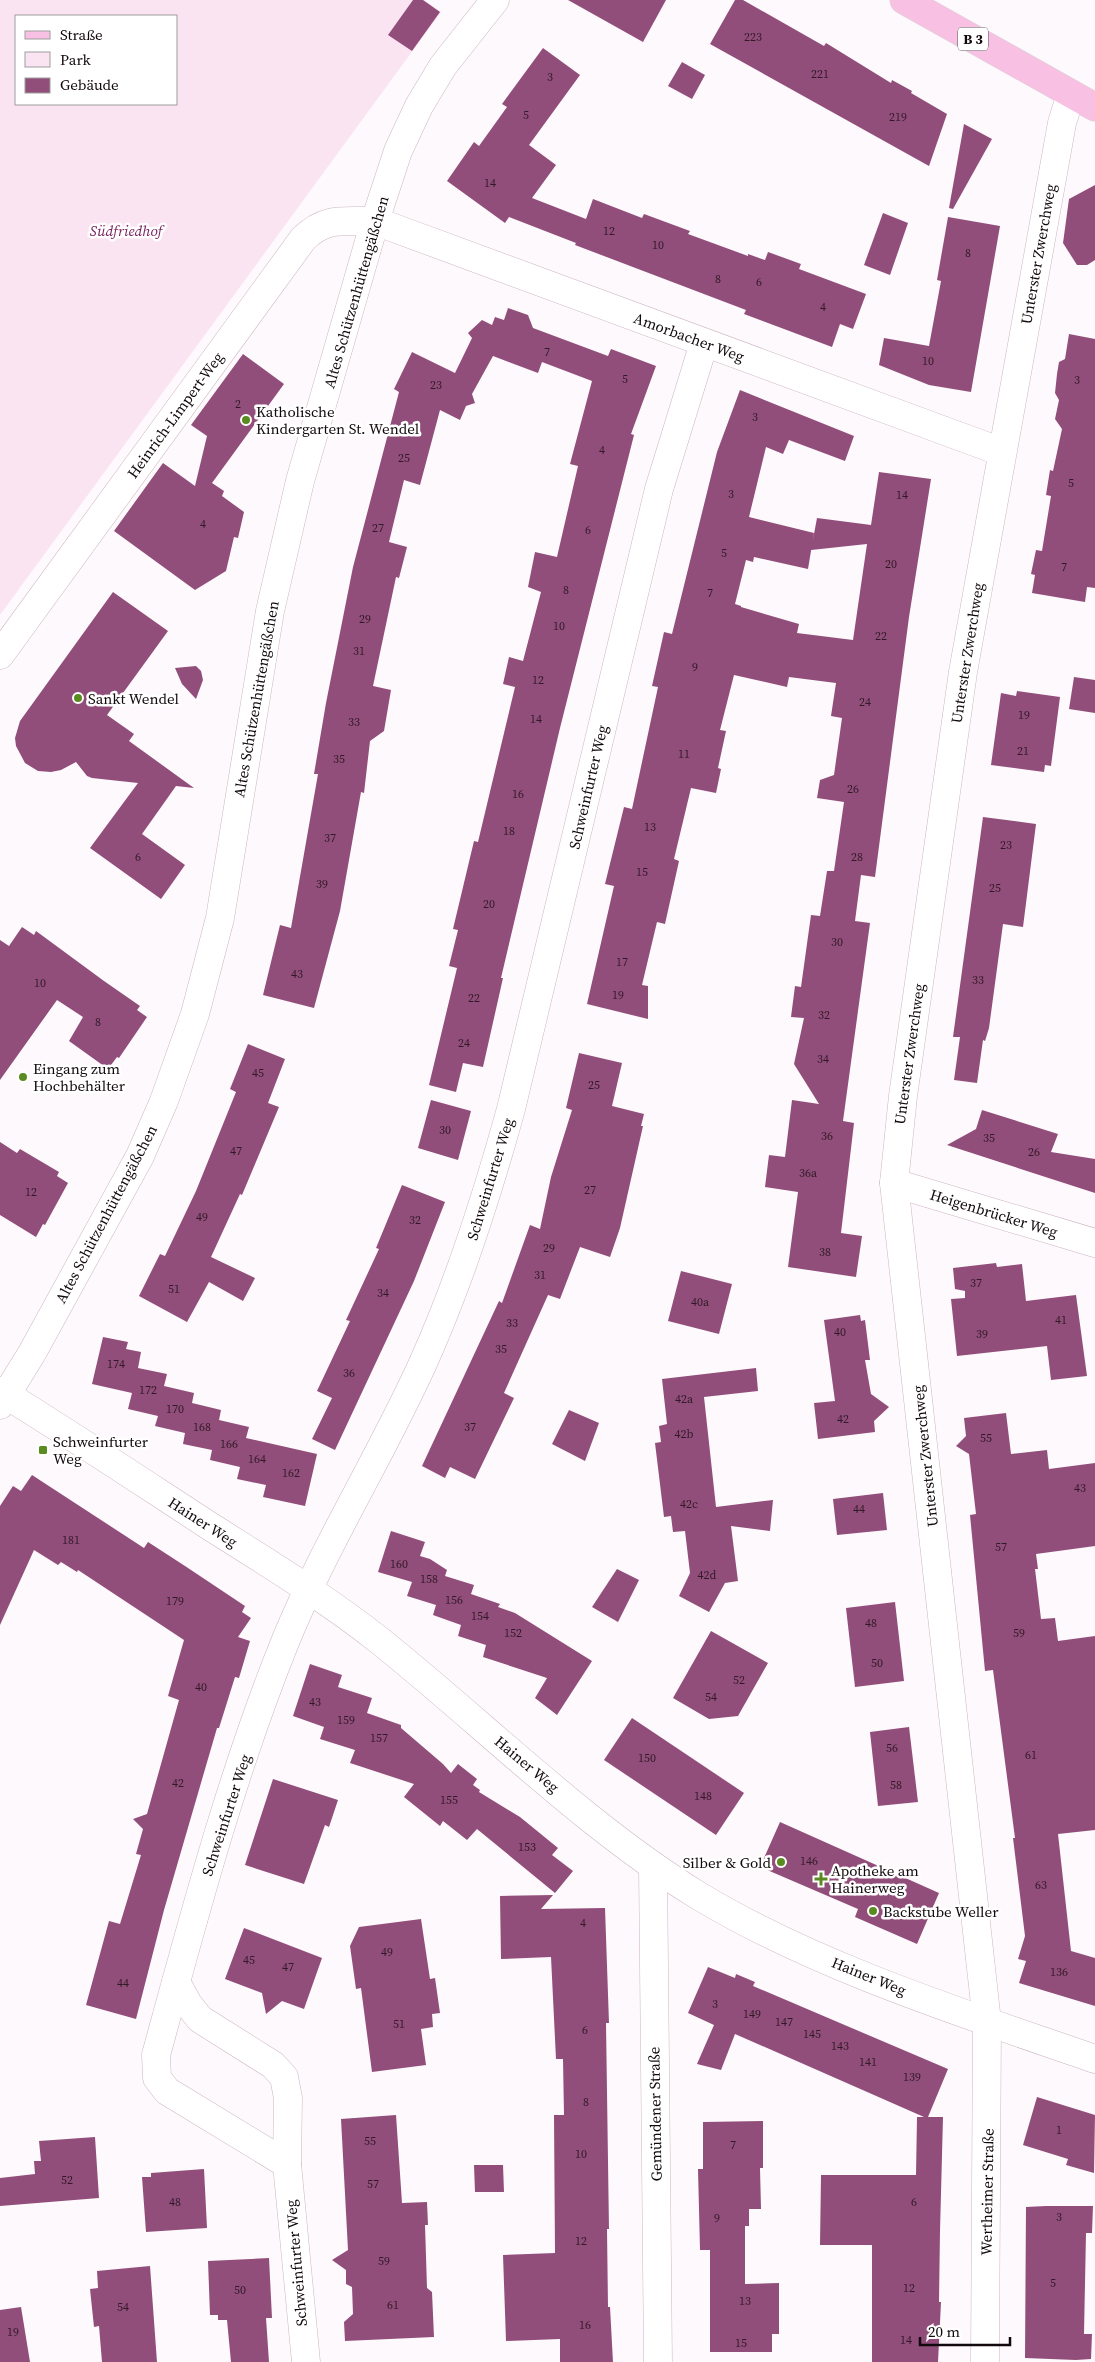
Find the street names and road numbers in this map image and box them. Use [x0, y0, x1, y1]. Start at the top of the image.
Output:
road number: B 3 [958, 28, 988, 50]
street label: Unterster Zwerchweg [1015, 182, 1061, 326]
street label: Altes Schützenhüttengäßchen [318, 193, 394, 391]
street label: Amorbacher Weg [631, 307, 747, 367]
street label: Heinrich-Limpert-Weg [122, 347, 228, 482]
street label: Unterster Zwerchweg [946, 581, 989, 725]
street label: Altes Schützenhüttengäßchen [228, 599, 284, 799]
street label: Schweinfurter Weg [563, 723, 613, 851]
street label: Unterster Zwerchweg [889, 982, 929, 1126]
street label: Schweinfurter Weg [461, 1115, 519, 1243]
street label: Altes Schützenhüttengäßchen [50, 1121, 162, 1307]
street label: Heigenbrücker Weg [928, 1184, 1061, 1242]
street label: Unterster Zwerchweg [907, 1384, 943, 1528]
street label: Hainer Weg [164, 1492, 242, 1552]
street label: Hainer Weg [490, 1731, 564, 1797]
street label: Schweinfurter Weg [196, 1751, 256, 1879]
street label: Hainer Weg [829, 1952, 910, 2001]
street label: Gemündener Straße [643, 2046, 667, 2182]
street label: Wertheimer Straße [975, 2128, 999, 2256]
street label: Schweinfurter Weg [280, 2199, 312, 2327]

